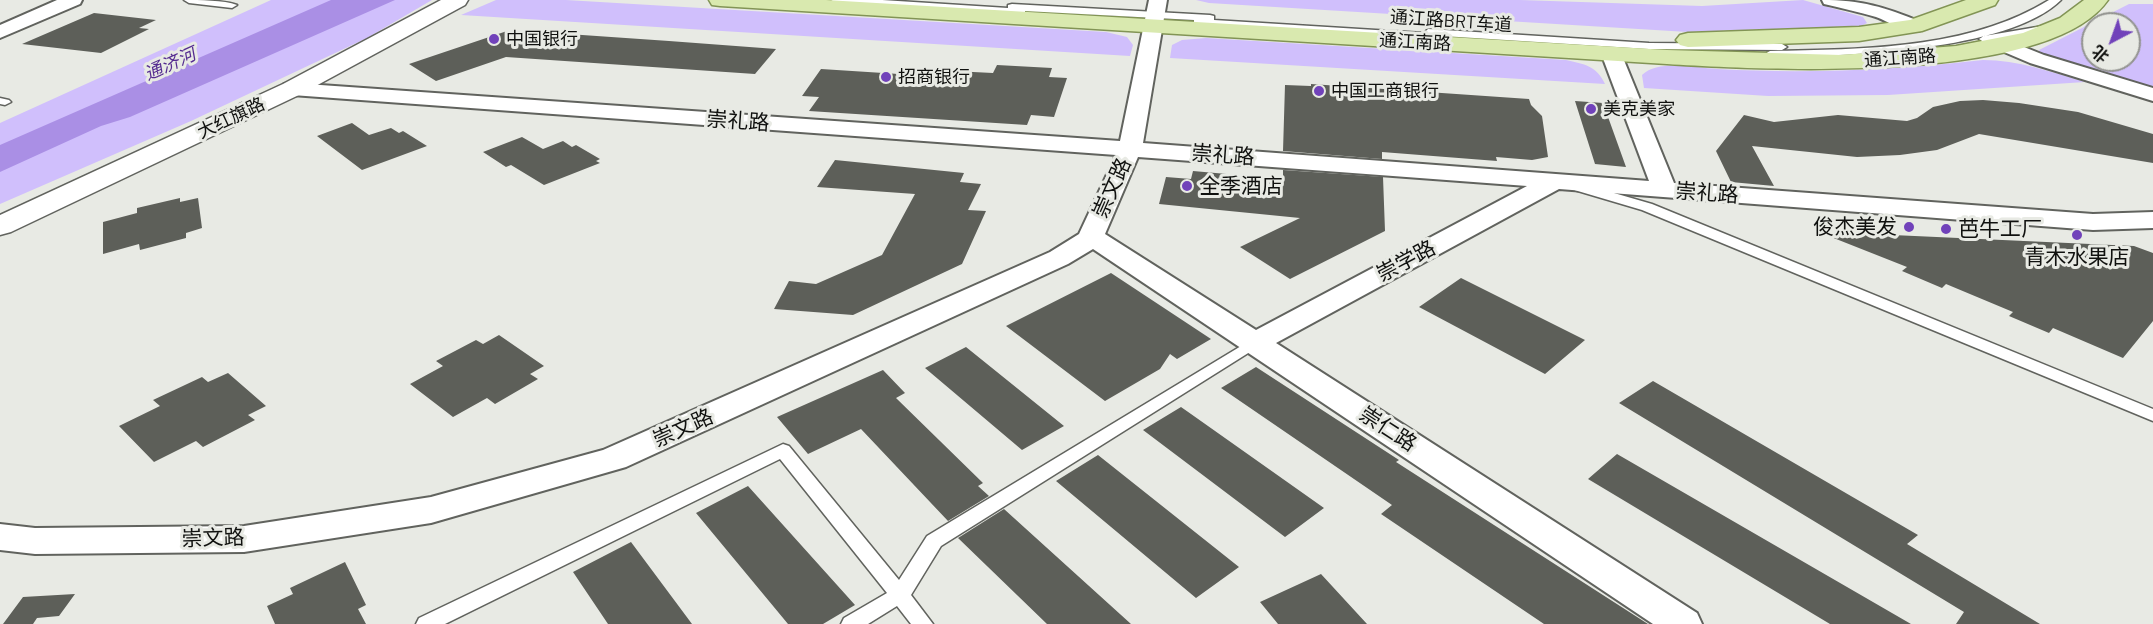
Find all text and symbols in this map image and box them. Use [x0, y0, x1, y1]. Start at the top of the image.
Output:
street label: 通江路BRT车道 [1389, 6, 1513, 36]
north arrow [2081, 12, 2141, 72]
place label: 中国银行 [506, 28, 578, 50]
street label: 通江南路 [1378, 29, 1452, 55]
marker: 中国银行 [487, 32, 501, 46]
text: 北 [2088, 42, 2112, 67]
water label: 通济河 [141, 43, 199, 85]
street label: 通江南路 [1863, 45, 1937, 71]
place label: 招商银行 [898, 66, 970, 88]
marker: 招商银行 [879, 70, 893, 84]
place label: 中国工商银行 [1331, 80, 1439, 102]
marker: 中国工商银行 [1312, 84, 1326, 98]
street label: 大红旗路 [194, 93, 268, 143]
place label: 美克美家 [1603, 98, 1675, 120]
marker: 美克美家 [1584, 102, 1598, 116]
street label: 崇礼路 [706, 106, 770, 136]
street label: 崇礼路 [1191, 140, 1255, 170]
street label: 崇文路 [1088, 154, 1136, 222]
place label: 全季酒店 [1199, 173, 1283, 199]
street label: 崇礼路 [1675, 178, 1739, 208]
marker: 全季酒店 [1180, 179, 1194, 193]
place label: 俊杰美发 [1813, 214, 1897, 240]
place label: 芭牛工厂 [1958, 216, 2042, 242]
marker: 俊杰美发 [1902, 220, 1916, 234]
marker: 芭牛工厂 [1939, 222, 1953, 236]
marker: 青木水果店 [2070, 228, 2084, 242]
street label: 崇学路 [1372, 235, 1440, 287]
place label: 青木水果店 [2025, 244, 2129, 270]
street label: 崇仁路 [1355, 401, 1421, 457]
street label: 崇文路 [649, 404, 717, 452]
street label: 崇文路 [181, 524, 245, 552]

